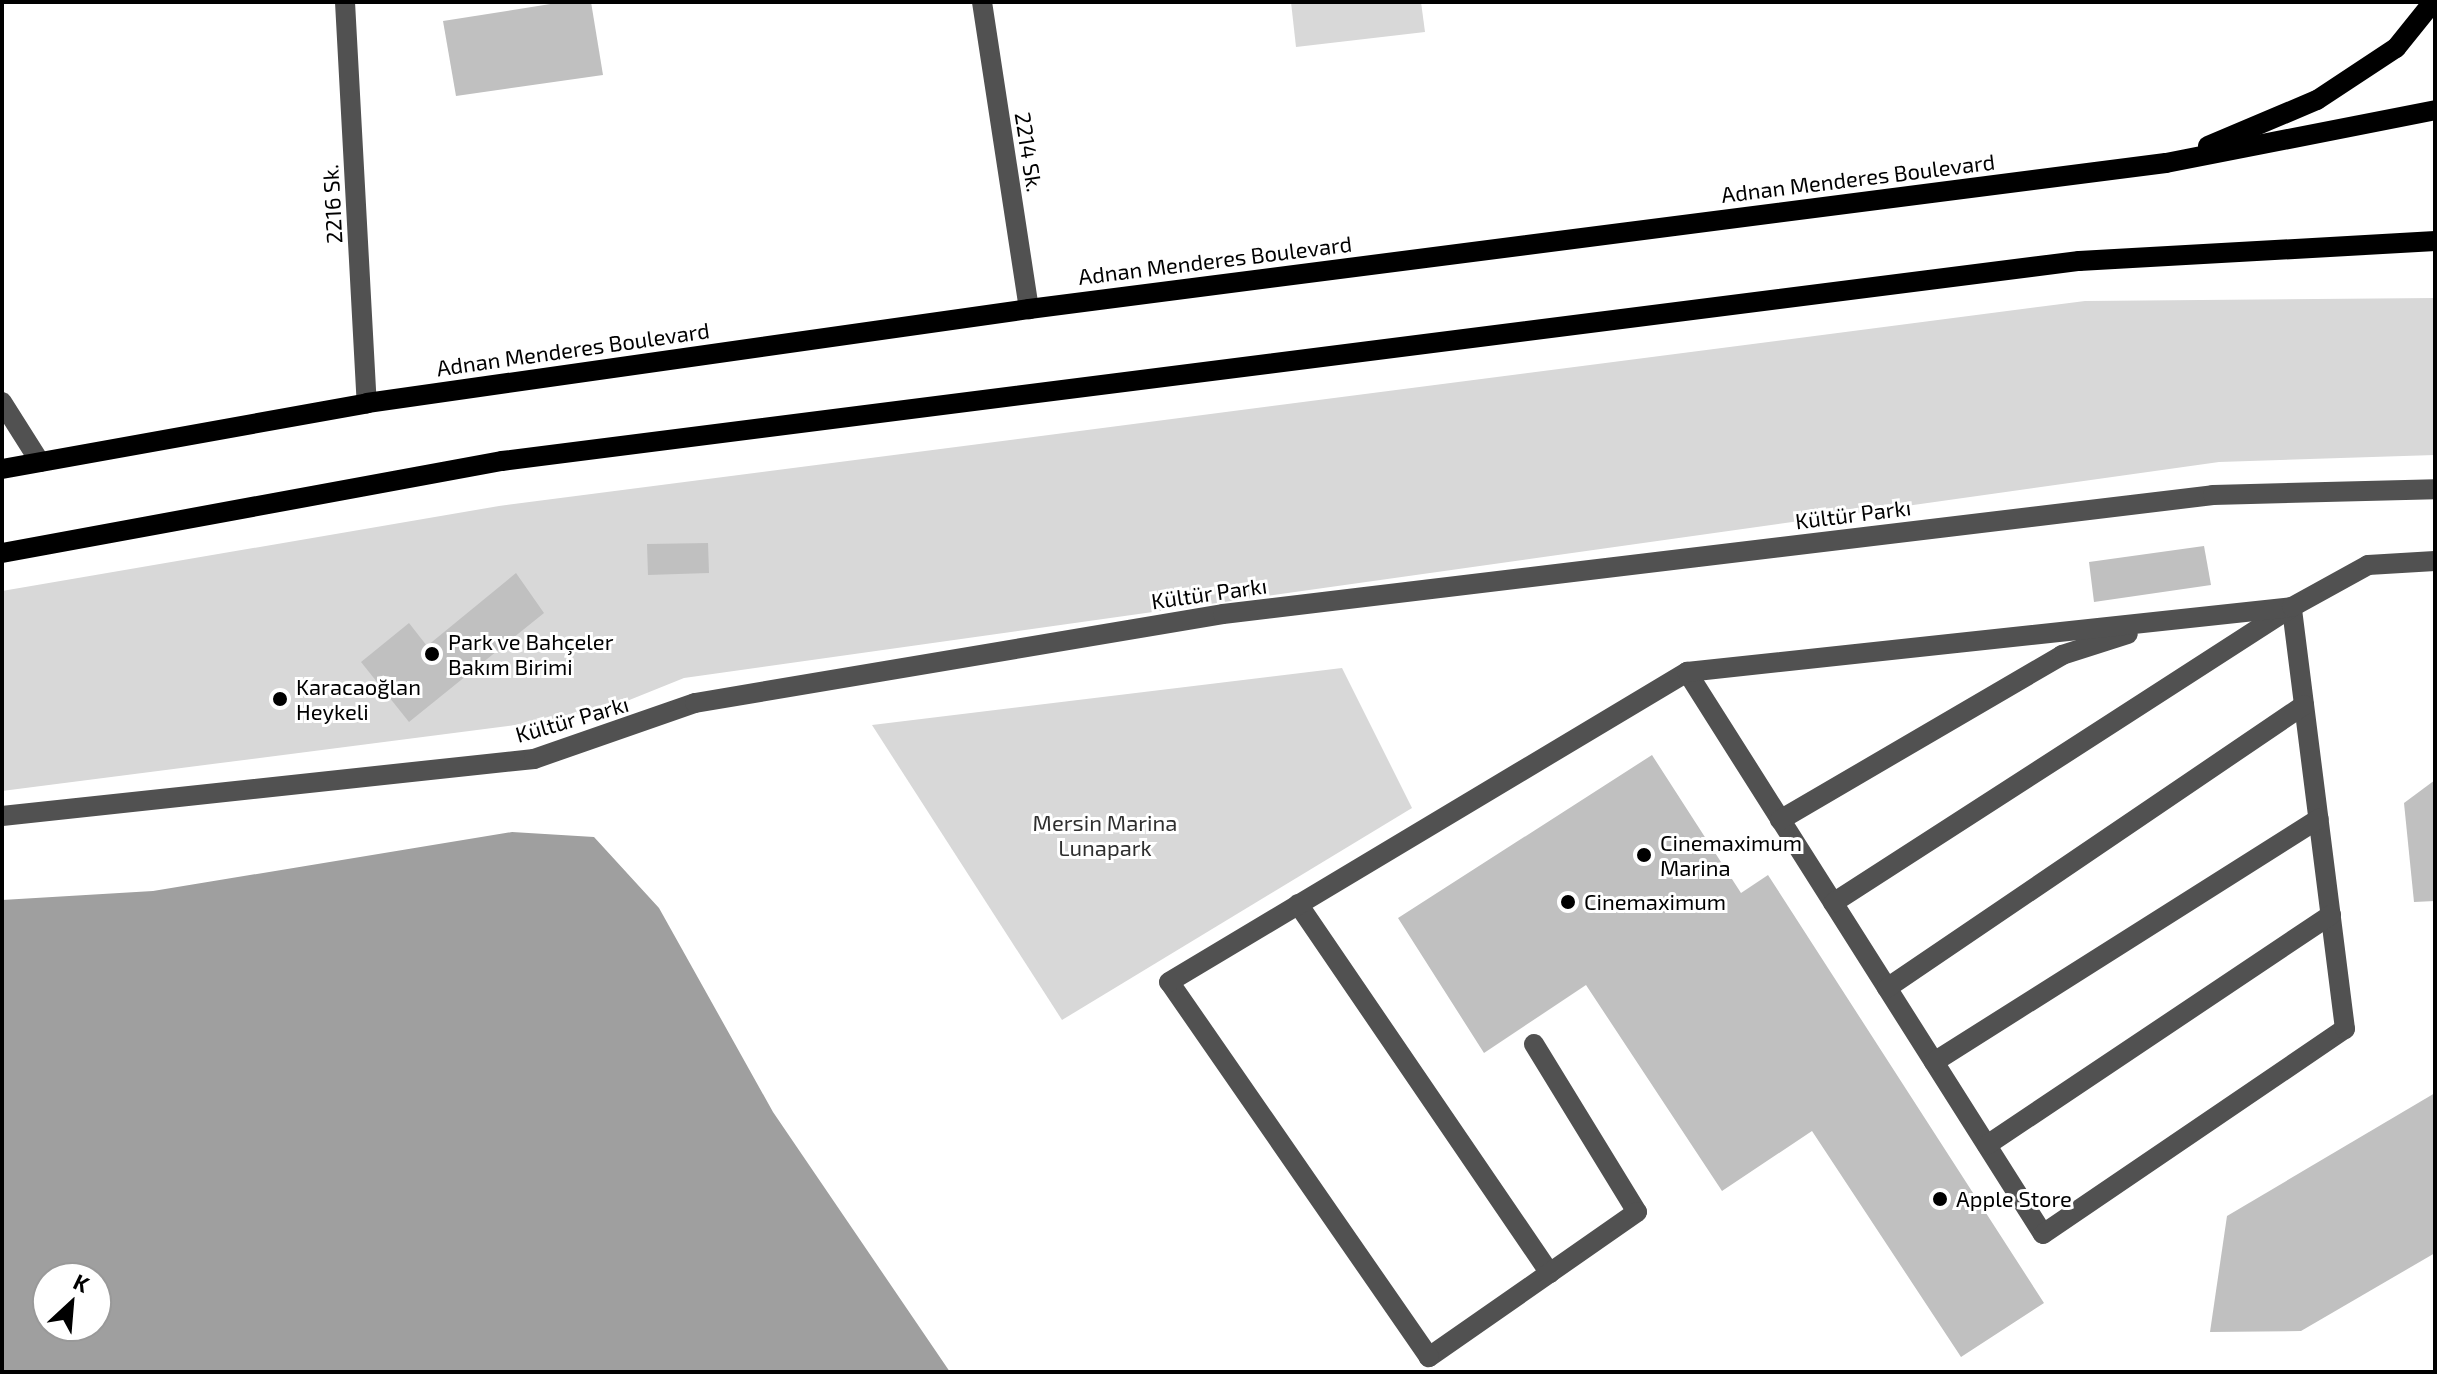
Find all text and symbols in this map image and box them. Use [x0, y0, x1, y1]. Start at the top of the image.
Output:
street label: 2214 Sk. [1010, 110, 1048, 194]
street label: Adnan Menderes Boulevard [1720, 148, 1996, 208]
street label: 2216 Sk. [317, 164, 347, 244]
street label: Adnan Menderes Boulevard [1077, 230, 1353, 290]
street label: Adnan Menderes Boulevard [435, 317, 711, 381]
street label: Kültür Parkı [1793, 494, 1913, 534]
street label: Kültür Parkı [1149, 572, 1269, 614]
place label: Park ve Bahçeler Bakım Birimi [448, 628, 614, 680]
marker: Park ve Bahçeler Bakım Birimi [423, 645, 441, 663]
place label: Karacaoğlan Heykeli [296, 673, 421, 724]
marker: Karacaoğlan Heykeli [271, 690, 289, 708]
street label: Kültür Parkı [512, 690, 632, 748]
park label: Mersin Marina Lunapark [1033, 809, 1177, 860]
place label: Cinemaximum Marina [1660, 829, 1802, 880]
marker: Cinemaximum Marina [1635, 846, 1653, 864]
place label: Cinemaximum [1584, 889, 1726, 915]
marker: Cinemaximum [1559, 893, 1577, 911]
place label: Apple Store [1956, 1186, 2072, 1212]
marker: Apple Store [1931, 1190, 1949, 1208]
north arrow [32, 1262, 112, 1342]
text: K [70, 1267, 94, 1297]

